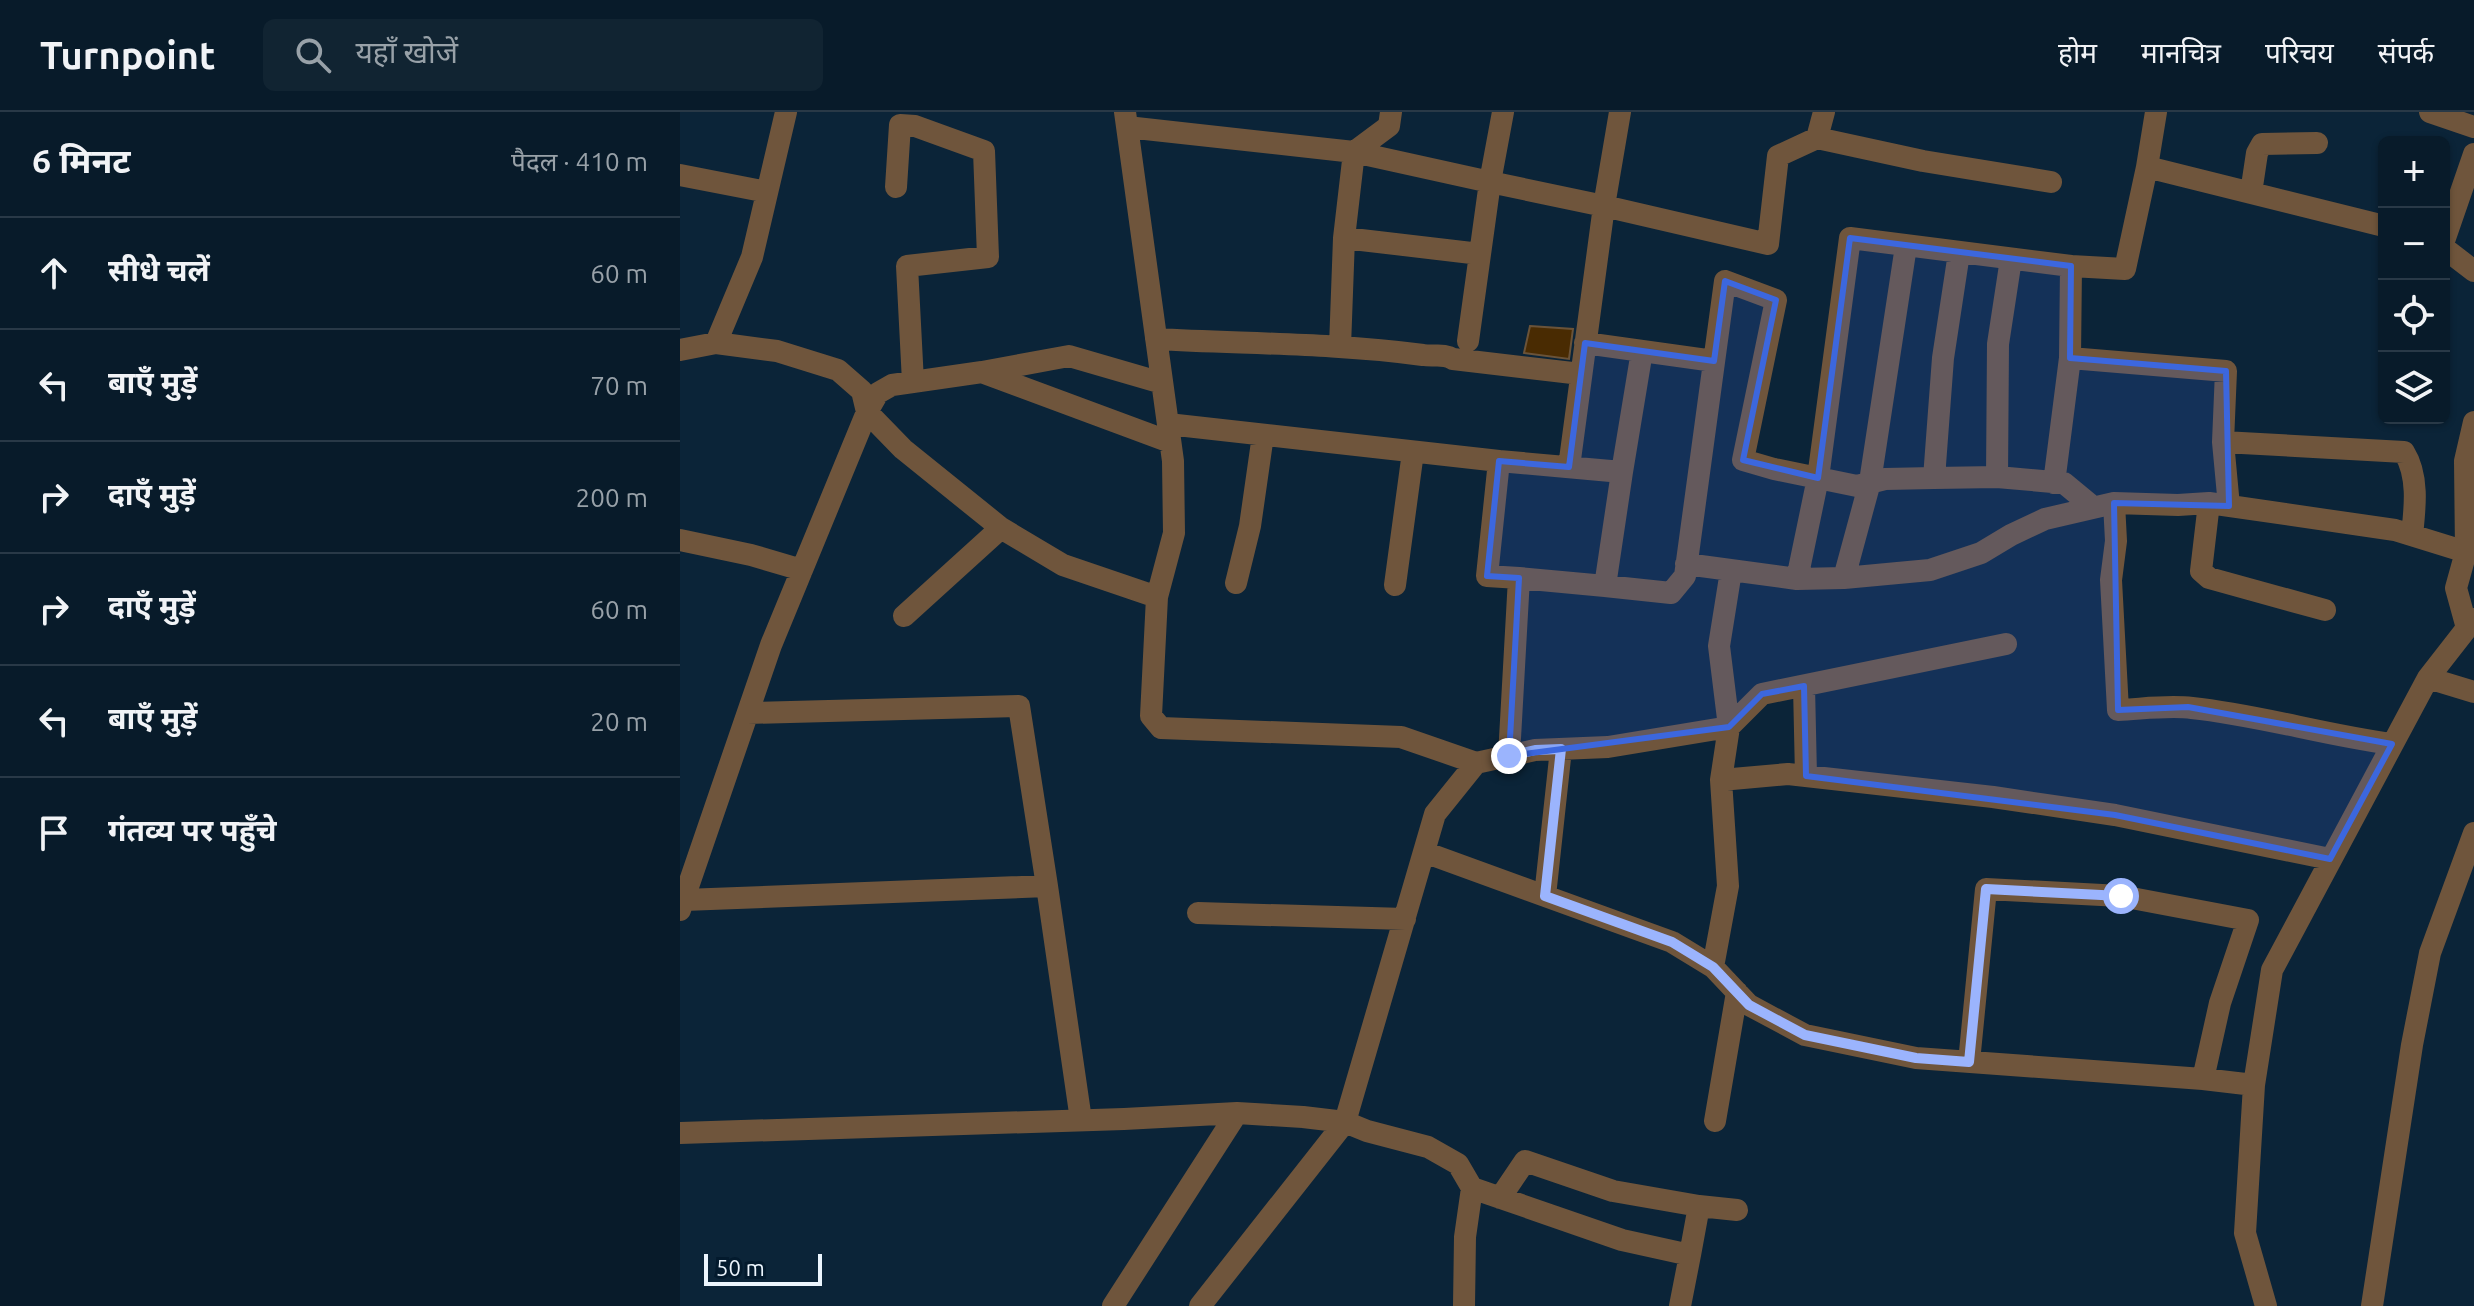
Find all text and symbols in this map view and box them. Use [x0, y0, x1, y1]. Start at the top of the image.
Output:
search box [263, 19, 823, 91]
icon: search [291, 33, 335, 77]
text: Turnpoint [40, 34, 215, 76]
text: यहाँ खोजें [355, 35, 458, 69]
text: होम [2058, 37, 2097, 68]
text: मानचित्र [2141, 37, 2221, 68]
text: परिचय [2265, 37, 2334, 68]
text: संपर्क [2378, 37, 2434, 68]
map controls [2378, 136, 2450, 424]
button: + [2378, 136, 2450, 208]
text: 6 मिनट [32, 141, 131, 179]
text: पैदल · 410 m [511, 147, 648, 176]
button: − [2378, 208, 2450, 280]
icon: ahead [32, 251, 76, 295]
text: सीधे चलें [108, 253, 210, 287]
text: 60 m [590, 259, 648, 288]
button: locate [2378, 280, 2450, 352]
button: layers [2378, 352, 2450, 424]
icon: left [32, 363, 76, 407]
text: बाएँ मुड़ें [108, 365, 197, 399]
text: 70 m [590, 371, 648, 400]
icon: right [32, 475, 76, 519]
text: दाएँ मुड़ें [108, 477, 196, 511]
text: 200 m [576, 483, 648, 512]
icon: right [32, 587, 76, 631]
text: दाएँ मुड़ें [108, 589, 196, 623]
text: 60 m [590, 595, 648, 624]
icon: left [32, 699, 76, 743]
text: बाएँ मुड़ें [108, 701, 197, 735]
text: 20 m [590, 707, 648, 736]
route end [1491, 738, 1527, 774]
icon: arrive [32, 811, 76, 855]
text: गंतव्य पर पहुँचे [108, 813, 276, 847]
route start [2103, 878, 2139, 914]
scale bar [704, 1250, 822, 1286]
text: 50 m [716, 1255, 765, 1280]

